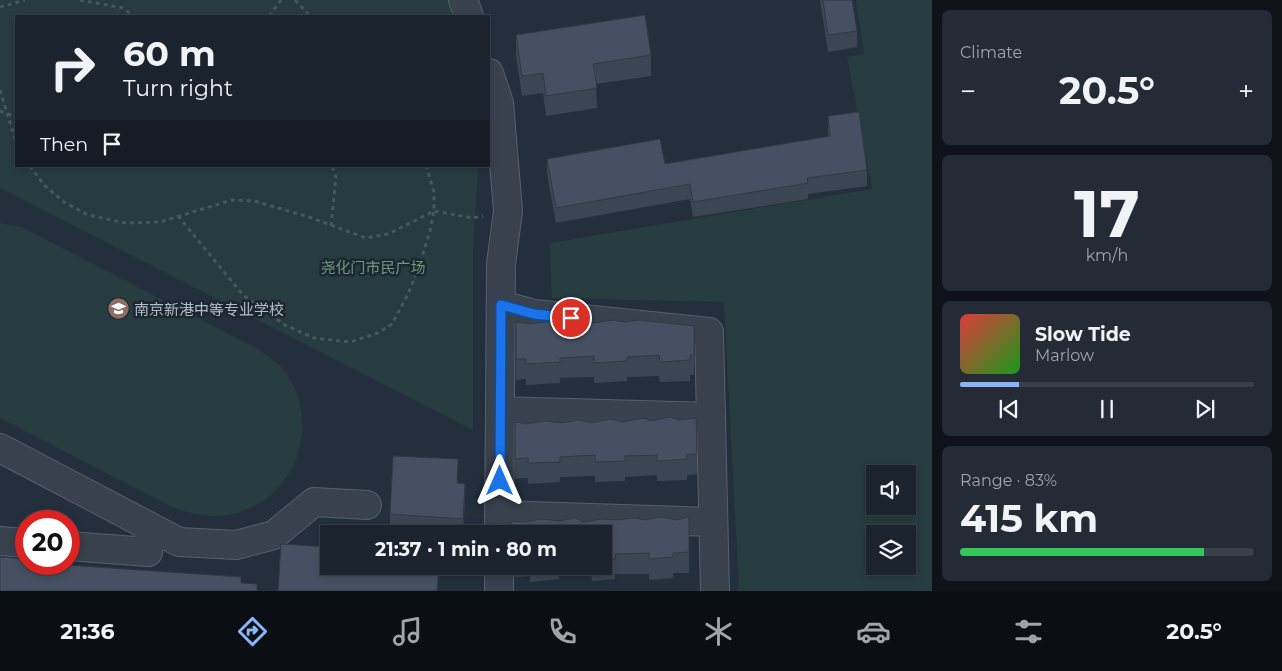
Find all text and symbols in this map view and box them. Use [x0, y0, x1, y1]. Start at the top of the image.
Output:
text: 60 m [123, 32, 216, 75]
icon: right [40, 35, 105, 100]
text: Climate [960, 43, 1022, 62]
text: 20.5° [1059, 67, 1155, 114]
text: − [960, 74, 976, 108]
text: + [1238, 74, 1254, 108]
text: Turn right [123, 75, 233, 102]
icon: arrive [98, 130, 126, 158]
text: Then [40, 133, 88, 156]
text: 17 [1074, 174, 1140, 253]
text: km/h [1086, 246, 1128, 265]
park label: 尧化门市民广场 [320, 258, 426, 277]
school or university icon: 南京新港中等专业学校 [106, 297, 130, 321]
pin [550, 297, 592, 339]
place label: 南京新港中等专业学校 [134, 300, 284, 319]
icon: arrive [557, 304, 585, 332]
text: Slow Tide [1035, 323, 1131, 346]
text: Marlow [1035, 346, 1094, 365]
icon: previous [995, 395, 1023, 423]
icon: pause [1093, 395, 1121, 423]
icon: next [1191, 395, 1219, 423]
position arrow [473, 454, 525, 506]
map controls [866, 465, 916, 575]
button: sound [866, 465, 916, 515]
text: Range · 83% [960, 471, 1057, 490]
text: 415 km [960, 495, 1098, 542]
speed limit sign: 20 [15, 510, 80, 575]
button: layers [866, 525, 916, 575]
text: 21:37 · 1 min · 80 m [375, 538, 557, 561]
icon: directions [235, 614, 270, 649]
icon: music [390, 614, 425, 649]
icon: phone [545, 614, 580, 649]
icon: climate [701, 614, 736, 649]
icon: car [856, 614, 891, 649]
icon: filters [1011, 614, 1046, 649]
text: 21:36 [60, 618, 115, 645]
text: 20.5° [1166, 618, 1222, 645]

